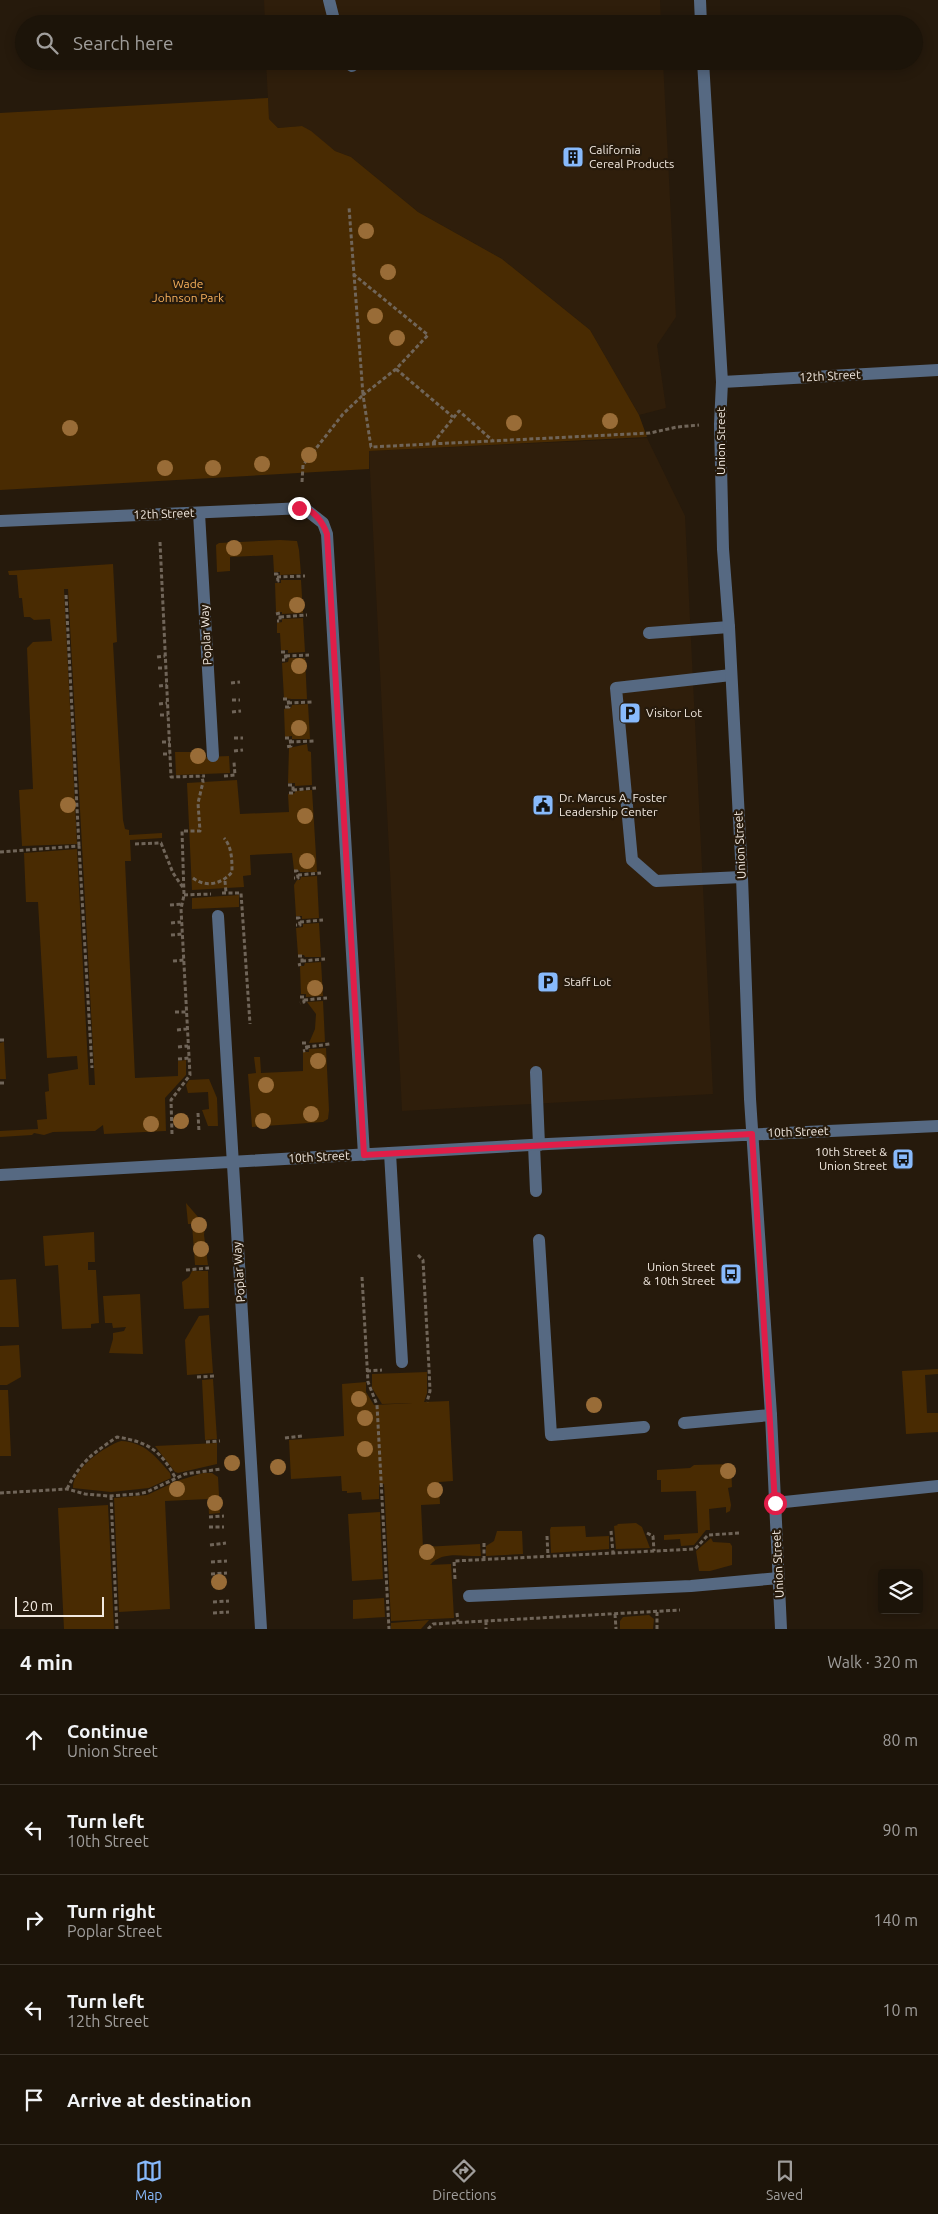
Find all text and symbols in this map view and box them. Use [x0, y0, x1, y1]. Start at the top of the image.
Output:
search box [15, 15, 923, 70]
icon: search [33, 29, 61, 57]
text: Search here [73, 32, 173, 54]
place label: California Cereal Products [589, 143, 674, 170]
building icon: California Cereal Products [561, 145, 585, 169]
park label: Wade Johnson Park [152, 277, 224, 304]
street label: 12th Street [799, 367, 861, 384]
street label: Union Street [714, 407, 727, 475]
route end [288, 497, 311, 520]
street label: 12th Street [133, 506, 195, 521]
street label: Poplar Way [197, 604, 214, 666]
parking icon: Visitor Lot [618, 701, 642, 725]
place label: Visitor Lot [646, 706, 702, 719]
place label: Dr. Marcus A. Foster Leadership Center [559, 791, 667, 818]
public building icon: Dr. Marcus A. Foster Leadership Center [531, 793, 555, 817]
street label: Union Street [731, 810, 748, 879]
parking icon: Staff Lot [536, 970, 560, 994]
place label: Staff Lot [564, 975, 611, 988]
street label: 10th Street [767, 1124, 829, 1139]
place label: 10th Street & Union Street [815, 1145, 887, 1172]
bus stop icon: 10th Street & Union Street [891, 1147, 915, 1171]
street label: 10th Street [288, 1148, 350, 1165]
street label: Poplar Way [230, 1241, 247, 1303]
place label: Union Street & 10th Street [643, 1260, 715, 1287]
bus stop icon: Union Street & 10th Street [719, 1262, 743, 1286]
route start [764, 1492, 787, 1515]
street label: Union Street [769, 1529, 786, 1598]
map controls [878, 1569, 923, 1614]
button: layers [878, 1569, 923, 1614]
scale bar [15, 1594, 104, 1617]
text: 20 m [22, 1598, 53, 1614]
text: 4 min [20, 1650, 73, 1674]
text: Walk · 320 m [827, 1653, 918, 1671]
text: Continue [67, 1720, 148, 1742]
icon: ahead [20, 1726, 48, 1754]
text: 80 m [882, 1731, 918, 1749]
text: Union Street [67, 1742, 158, 1760]
text: Turn left [67, 1810, 145, 1832]
icon: left [20, 1816, 48, 1844]
text: 90 m [882, 1821, 918, 1839]
text: 10th Street [67, 1832, 149, 1850]
text: Turn right [67, 1900, 155, 1922]
icon: right [20, 1906, 48, 1934]
text: 140 m [873, 1911, 918, 1929]
text: Poplar Street [67, 1922, 162, 1940]
text: Turn left [67, 1990, 145, 2012]
icon: left [20, 1996, 48, 2024]
text: 10 m [882, 2001, 918, 2019]
text: 12th Street [67, 2012, 149, 2030]
icon: arrive [20, 2086, 48, 2114]
text: Arrive at destination [67, 2089, 252, 2111]
tab: Map [135, 2157, 163, 2203]
tab: Directions [432, 2157, 496, 2203]
tab: Saved [766, 2157, 803, 2203]

